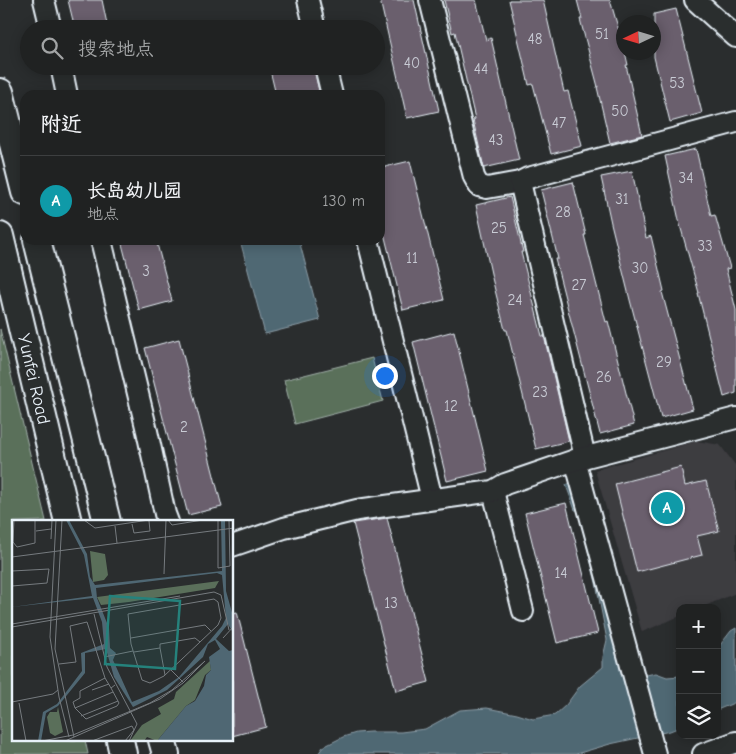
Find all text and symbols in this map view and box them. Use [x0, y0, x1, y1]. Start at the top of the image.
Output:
north arrow [616, 15, 661, 60]
search box [20, 20, 385, 75]
house number: 51 [595, 25, 609, 43]
house number: 48 [528, 30, 543, 48]
icon: search [38, 34, 66, 62]
text: 搜索地点 [78, 38, 154, 60]
house number: 40 [404, 54, 420, 72]
house number: 44 [474, 60, 488, 78]
house number: 53 [669, 74, 685, 92]
house number: 50 [611, 102, 629, 120]
text: 附近 [40, 112, 82, 136]
house number: 47 [552, 114, 566, 132]
house number: 43 [489, 131, 503, 149]
house number: 34 [679, 169, 693, 187]
text: 长岛幼儿园 [87, 180, 182, 202]
house number: 31 [615, 190, 629, 208]
text: A [52, 192, 60, 210]
text: 130 m [322, 192, 365, 210]
house number: 28 [555, 203, 571, 221]
text: 地点 [87, 205, 119, 223]
house number: 25 [491, 219, 507, 237]
house number: 33 [697, 237, 713, 255]
house number: 11 [406, 249, 418, 267]
house number: 30 [632, 259, 648, 277]
house number: 3 [142, 262, 150, 280]
house number: 27 [572, 276, 586, 294]
house number: 24 [507, 291, 523, 309]
street label: Yunfei Road [13, 332, 54, 427]
house number: 29 [656, 353, 672, 371]
your location [372, 363, 398, 389]
house number: 26 [596, 368, 612, 386]
house number: 23 [532, 383, 548, 401]
house number: 12 [444, 397, 458, 415]
house number: 2 [180, 418, 188, 436]
pin: A [651, 489, 683, 527]
inset map [12, 520, 234, 742]
house number: 14 [554, 564, 568, 582]
house number: 13 [384, 594, 398, 612]
map controls [676, 604, 721, 739]
button: + [676, 604, 721, 649]
button: − [676, 649, 721, 694]
button: layers [676, 694, 721, 739]

